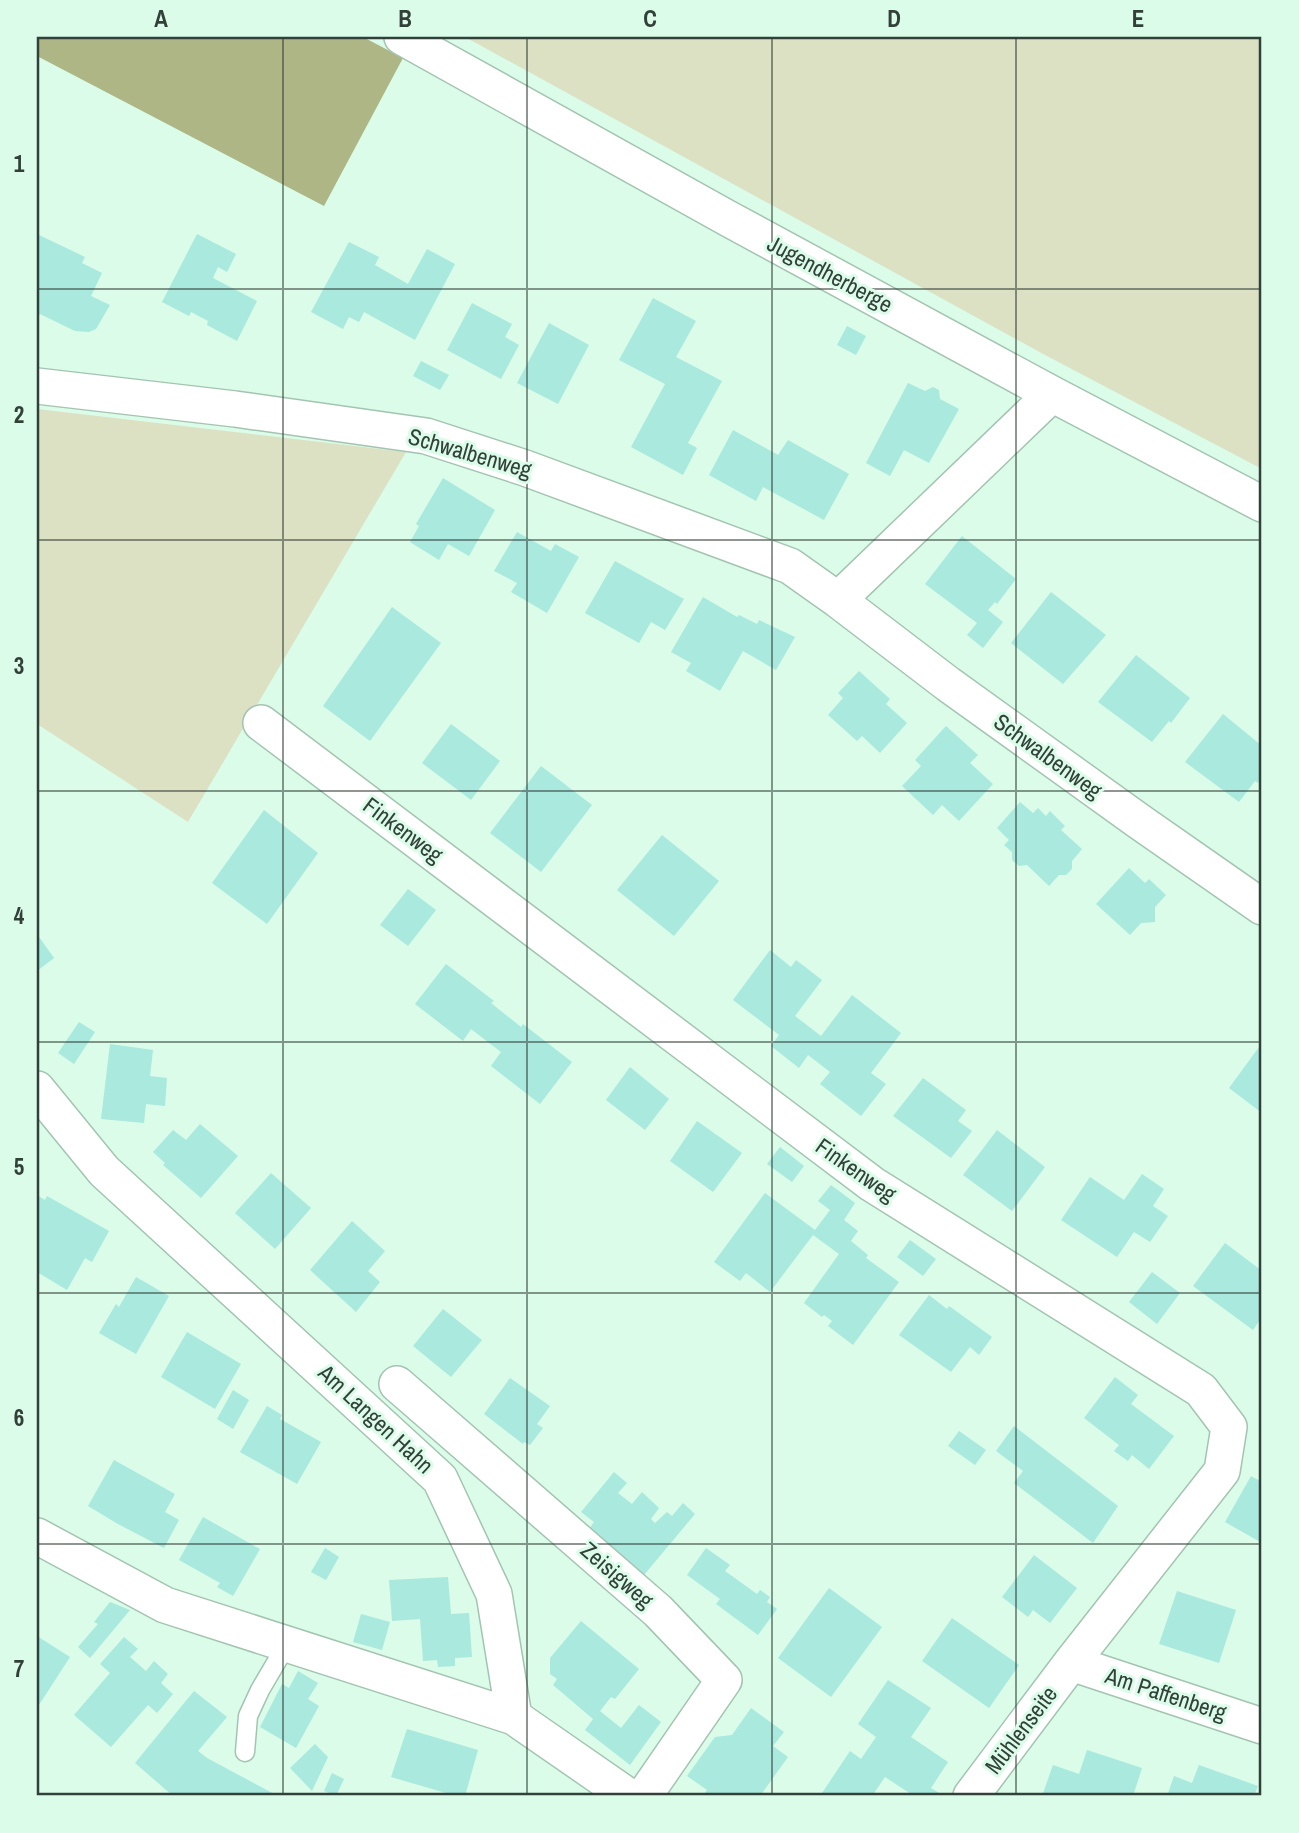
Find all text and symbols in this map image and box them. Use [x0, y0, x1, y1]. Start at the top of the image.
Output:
text: A [154, 3, 168, 34]
text: B [398, 3, 412, 34]
text: C [643, 3, 657, 34]
text: D [887, 3, 901, 34]
text: E [1132, 3, 1144, 34]
text: 1 [14, 148, 25, 179]
street label: Jugendherberge [762, 228, 898, 319]
text: 2 [14, 399, 24, 430]
street label: Schwalbenweg [405, 420, 536, 485]
text: 3 [14, 650, 24, 681]
street label: Schwalbenweg [988, 706, 1109, 806]
street label: Finkenweg [357, 789, 450, 870]
text: 4 [14, 900, 25, 931]
street label: Finkenweg [810, 1130, 903, 1209]
text: 5 [14, 1151, 24, 1182]
street label: Am Langen Hahn [311, 1357, 441, 1480]
text: 6 [14, 1402, 24, 1433]
street label: Zeisigweg [574, 1534, 661, 1615]
text: 7 [14, 1653, 24, 1684]
street label: Am Paffenberg [1101, 1659, 1231, 1728]
street label: Mühlenseite [977, 1679, 1064, 1780]

